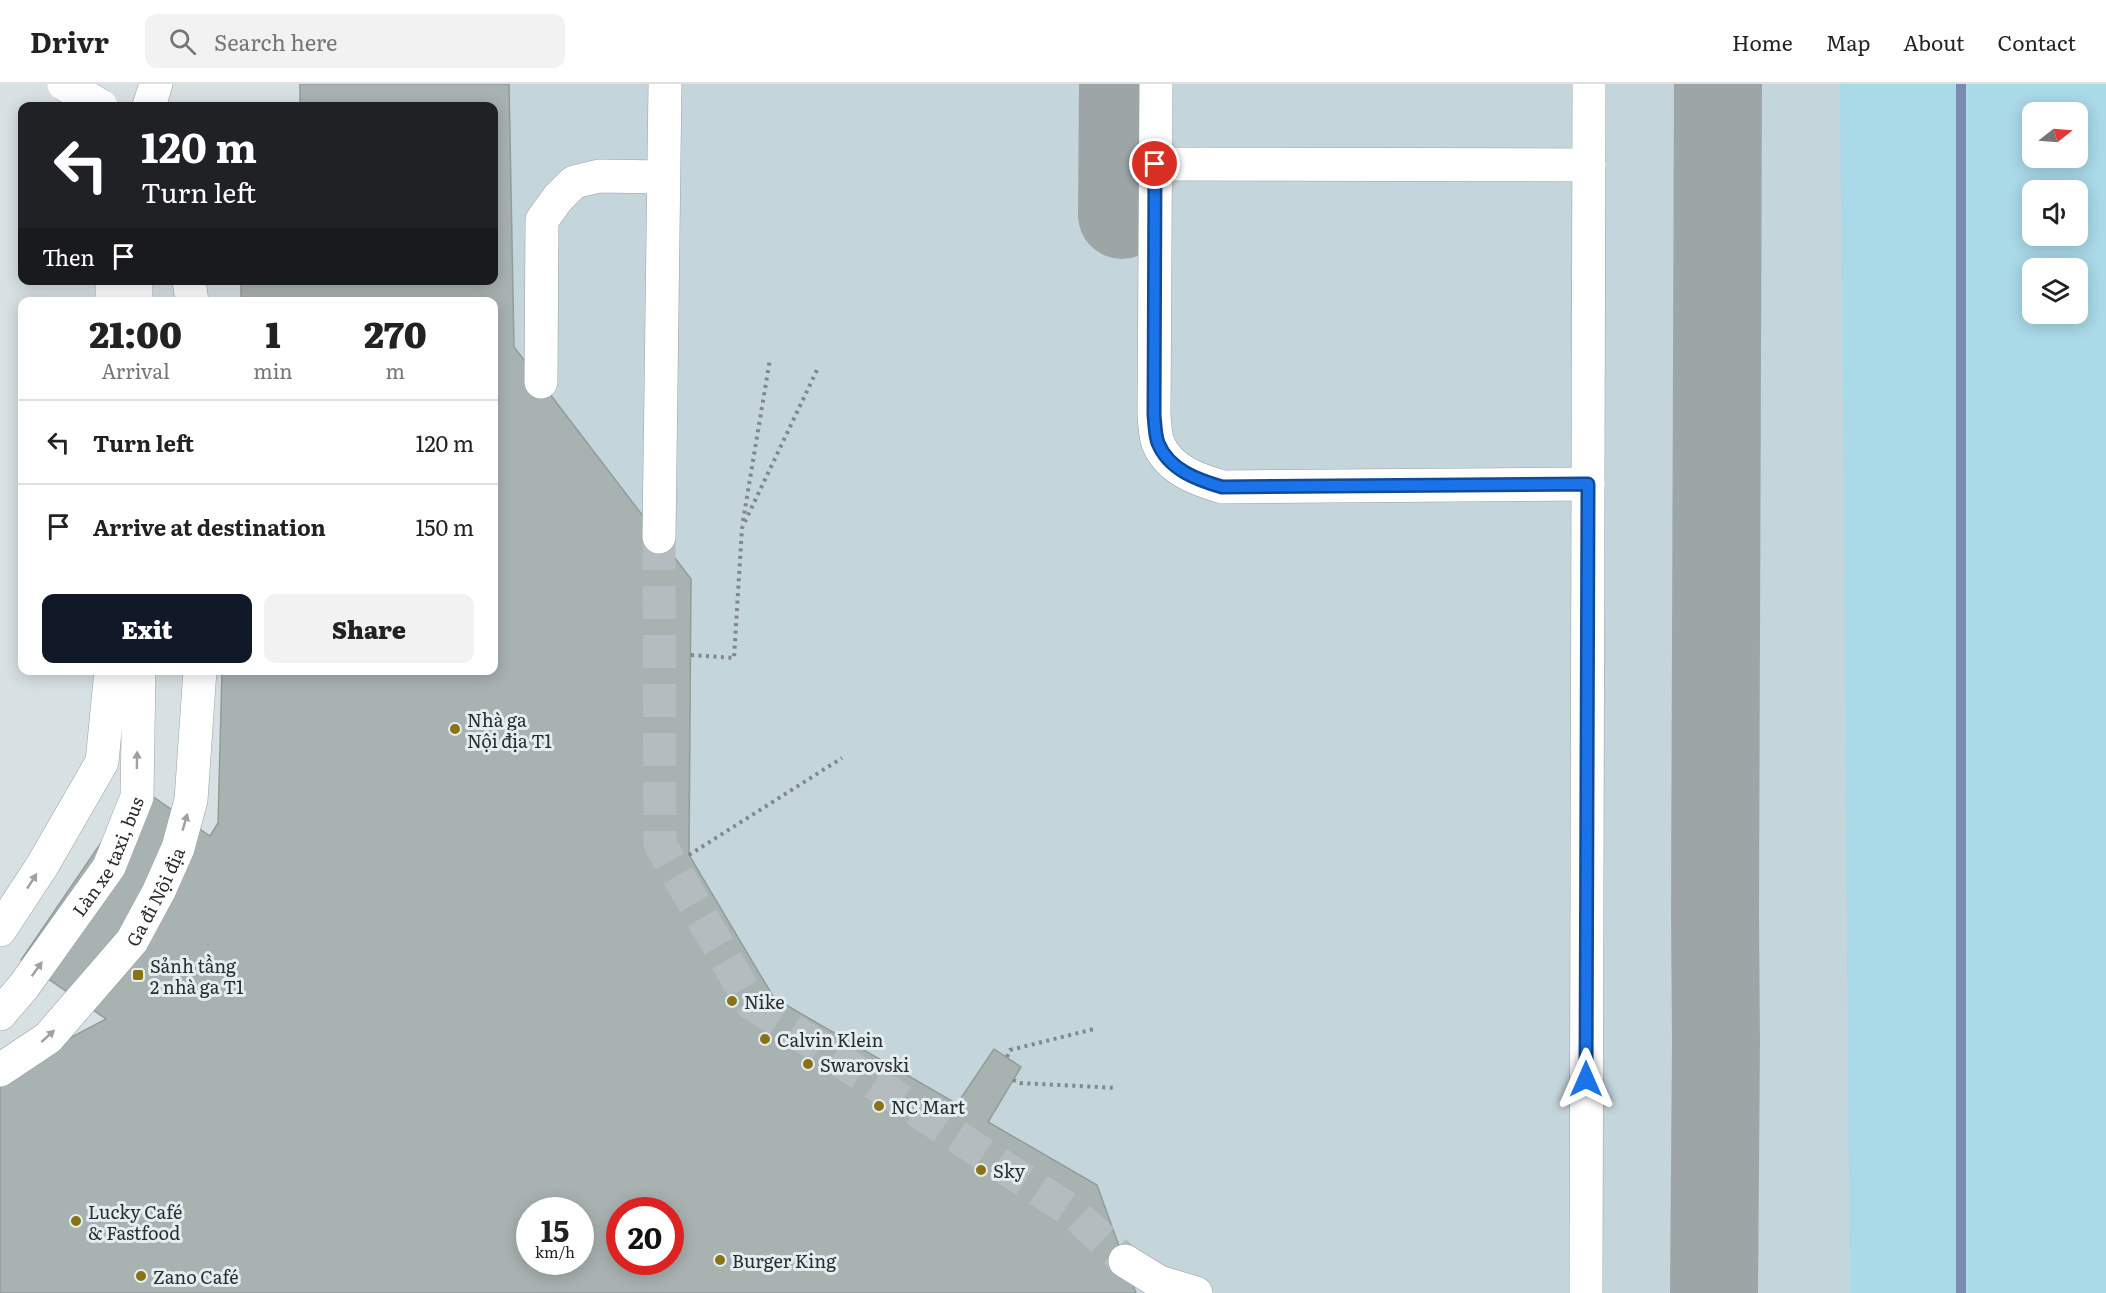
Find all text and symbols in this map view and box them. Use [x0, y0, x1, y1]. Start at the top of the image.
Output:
search box [145, 14, 565, 68]
text: Drivr [30, 20, 109, 62]
icon: search [166, 25, 199, 58]
text: Search here [214, 25, 337, 58]
text: Home [1732, 26, 1793, 57]
text: Map [1826, 26, 1870, 57]
text: About [1903, 26, 1965, 57]
text: Contact [1998, 26, 2076, 57]
north arrow [2022, 102, 2088, 168]
map controls [2022, 102, 2088, 324]
text: 120 m [141, 114, 257, 176]
icon: left [42, 126, 120, 204]
pin [1129, 138, 1180, 189]
icon: arrive [1138, 147, 1171, 180]
text: Turn left [141, 171, 256, 211]
button: sound [2022, 180, 2088, 246]
text: Then [42, 240, 95, 273]
icon: arrive [107, 240, 140, 273]
button: layers [2022, 258, 2088, 324]
text: 21:00 [89, 306, 182, 359]
text: 1 [265, 306, 281, 359]
text: 270 [364, 306, 427, 359]
text: Arrival [102, 355, 170, 385]
text: min [253, 355, 293, 385]
text: m [386, 355, 405, 385]
icon: left [42, 426, 75, 459]
text: Turn left [93, 426, 194, 459]
text: 120 m [415, 426, 474, 459]
icon: arrive [42, 510, 75, 543]
text: Arrive at destination [93, 510, 326, 543]
text: 150 m [415, 510, 474, 543]
button: Exit [42, 594, 252, 663]
button: Share [264, 594, 474, 663]
place label: Nhà ga Nội địa T1 [467, 706, 552, 754]
marker: Nhà ga Nội địa T1 [448, 722, 462, 736]
one-way arrow [132, 751, 142, 770]
street label: Làn xe taxi, bus [65, 792, 149, 921]
one-way arrow [181, 813, 190, 831]
street label: Ga đi Nội địa [118, 842, 190, 951]
one-way arrow [26, 874, 38, 890]
place label: Sảnh tầng 2 nhà ga T1 [150, 952, 244, 1000]
one-way arrow [30, 961, 42, 976]
marker: Sảnh tầng 2 nhà ga T1 [131, 968, 145, 982]
place label: Nike [744, 988, 785, 1015]
marker: Nike [725, 994, 739, 1008]
place label: Calvin Klein [777, 1026, 883, 1053]
one-way arrow [40, 1030, 55, 1043]
marker: Calvin Klein [758, 1032, 772, 1046]
position arrow [1554, 1047, 1618, 1111]
place label: Swarovski [820, 1051, 909, 1078]
marker: Swarovski [801, 1057, 815, 1071]
place label: NC Mart [891, 1093, 966, 1120]
marker: NC Mart [872, 1099, 886, 1113]
place label: Sky [993, 1157, 1026, 1184]
marker: Sky [974, 1163, 988, 1177]
speed limit sign: 20 [606, 1197, 684, 1275]
place label: Lucky Café & Fastfood [88, 1198, 182, 1246]
text: 15 [541, 1207, 569, 1251]
marker: Lucky Café & Fastfood [69, 1214, 83, 1228]
text: km/h [535, 1240, 575, 1263]
place label: Burger King [732, 1247, 837, 1274]
marker: Burger King [713, 1253, 727, 1267]
place label: Zano Café [153, 1263, 239, 1290]
marker: Zano Café [134, 1269, 148, 1283]

